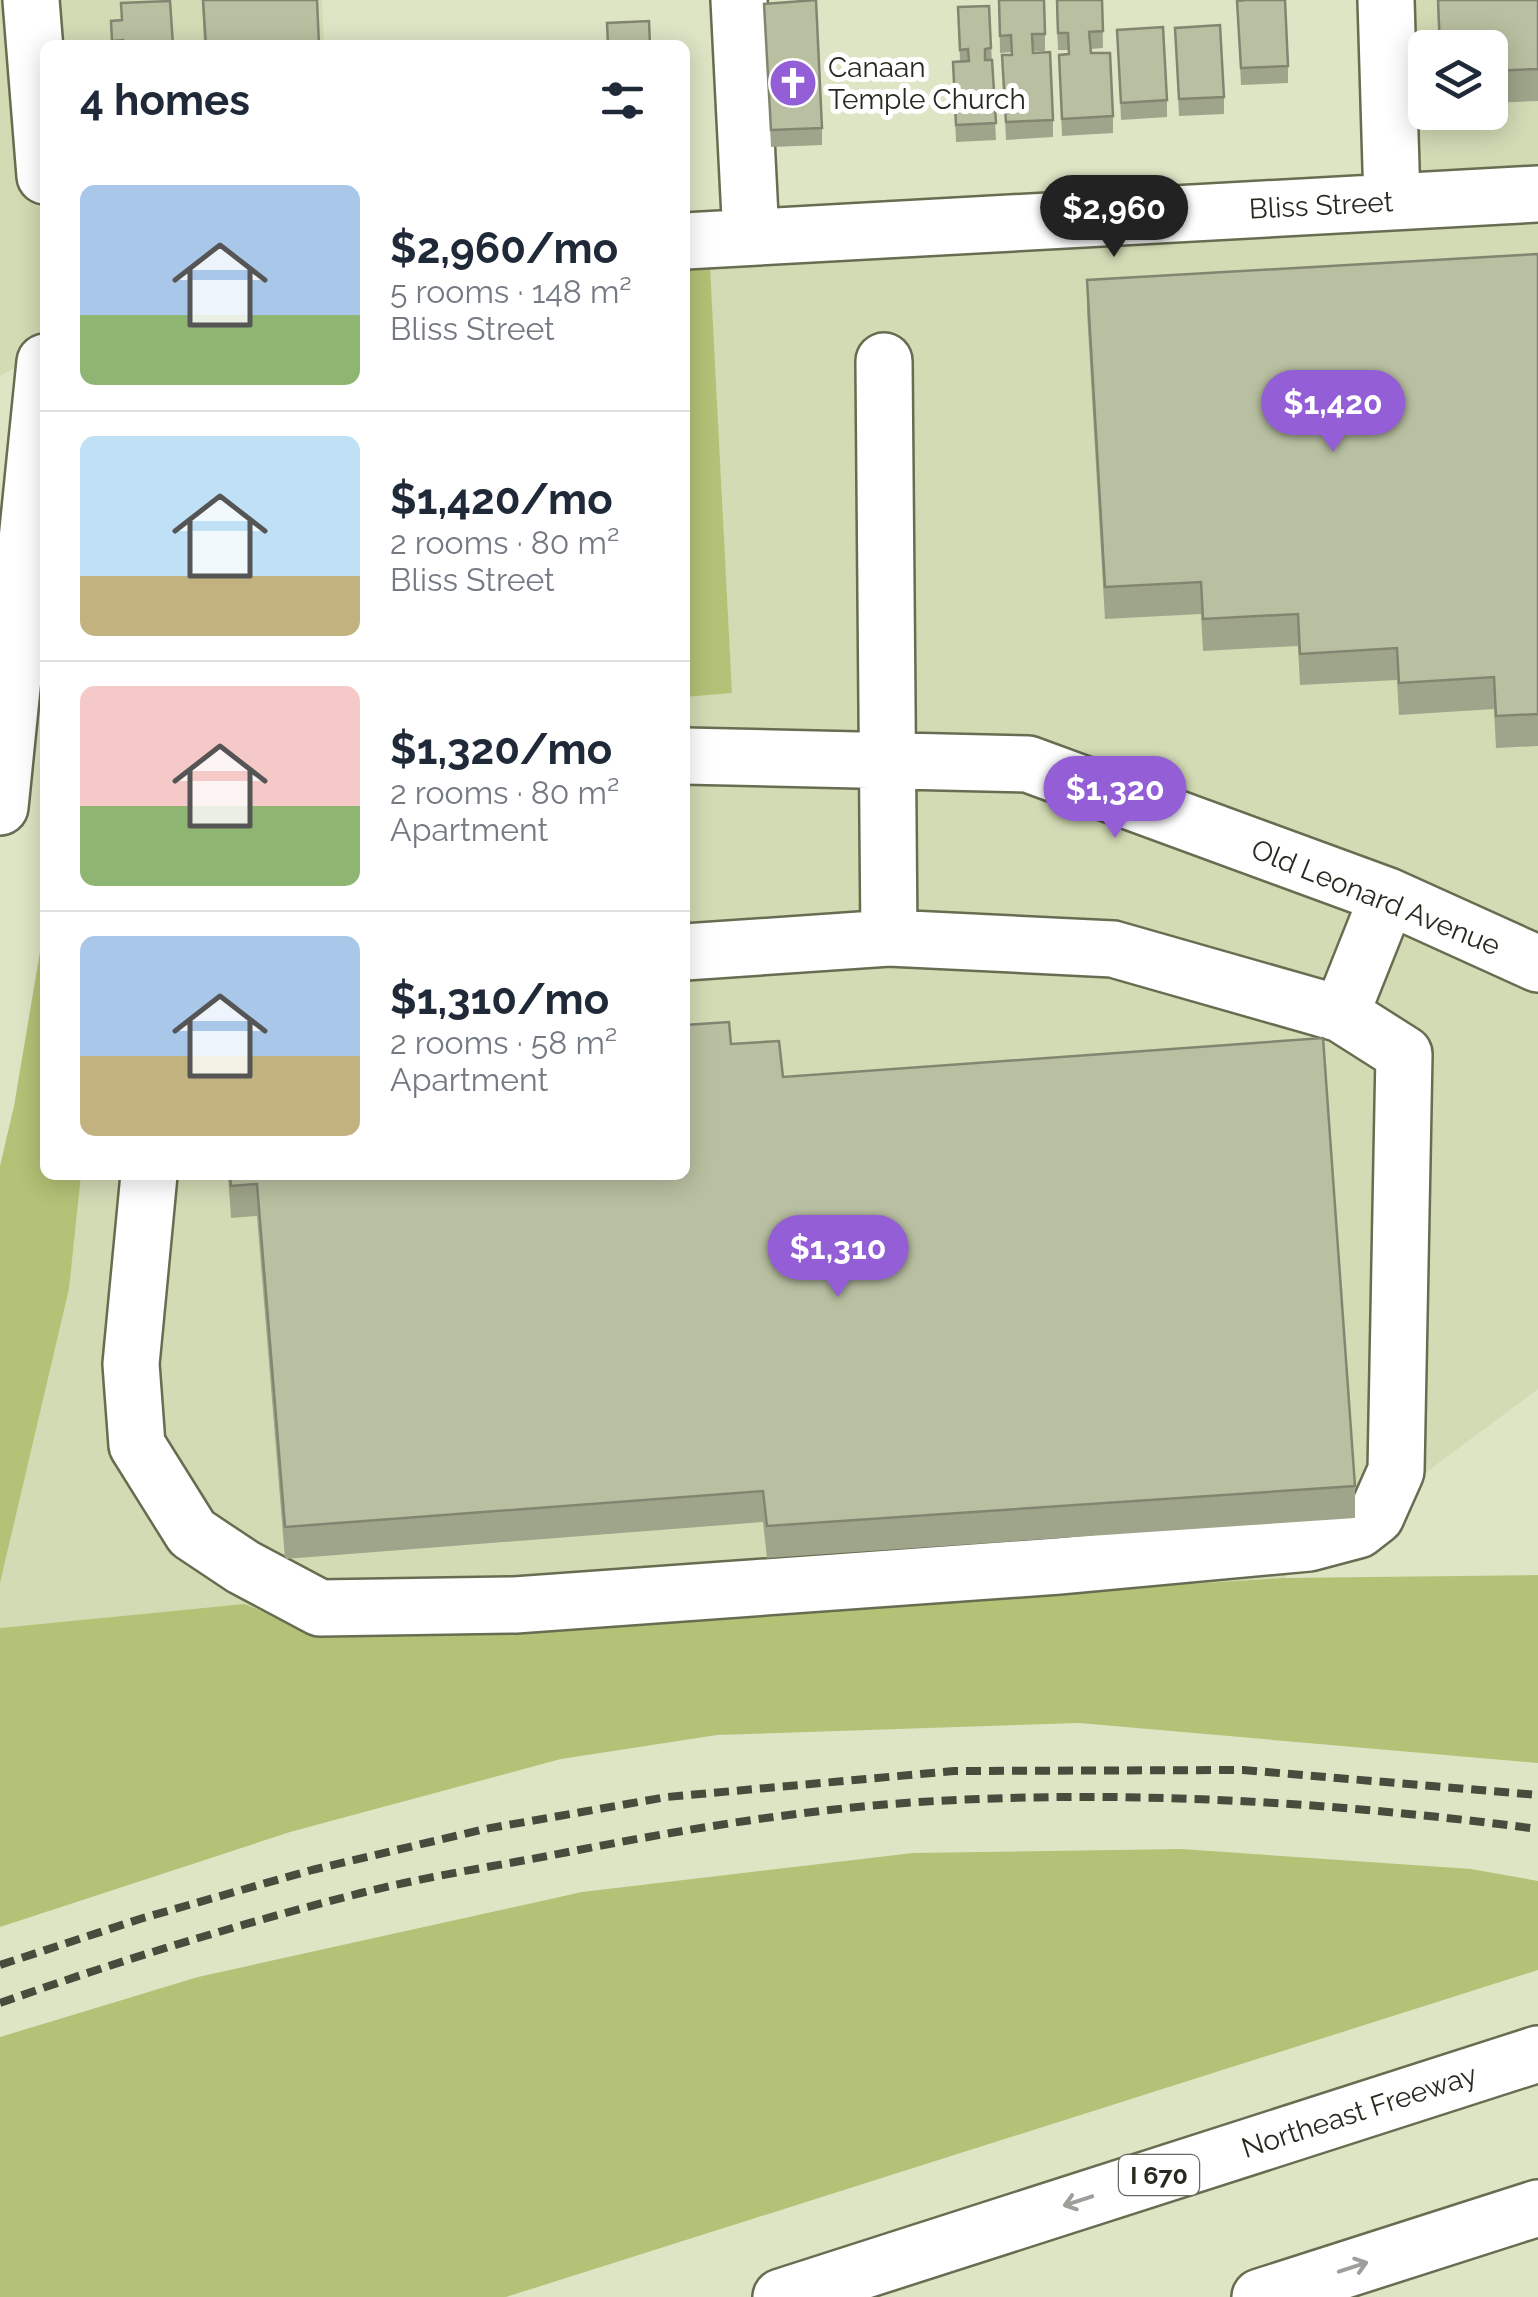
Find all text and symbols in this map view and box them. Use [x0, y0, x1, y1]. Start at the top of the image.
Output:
map controls [1408, 30, 1508, 130]
button: layers [1408, 30, 1508, 130]
place label: Canaan Temple Church [828, 51, 1026, 116]
church icon: Canaan Temple Church [767, 57, 819, 109]
icon: filters [595, 73, 650, 128]
text: 4 homes [80, 76, 250, 125]
pin: $2,960 [1033, 175, 1195, 260]
street label: Bliss Street [1248, 185, 1394, 226]
text: $2,960 [1062, 189, 1166, 226]
text: $2,960/mo [390, 224, 618, 273]
icon: home [160, 225, 280, 345]
text: 5 rooms · 148 m² [390, 273, 632, 310]
text: Bliss Street [390, 310, 555, 347]
pin: $1,420 [1252, 370, 1414, 455]
text: $1,420 [1283, 384, 1383, 421]
text: $1,420/mo [390, 475, 613, 524]
icon: home [160, 476, 280, 596]
text: 2 rooms · 80 m² [390, 524, 619, 561]
text: Bliss Street [390, 561, 555, 598]
text: $1,320/mo [390, 725, 612, 774]
icon: home [160, 726, 280, 846]
pin: $1,320 [1034, 756, 1196, 841]
text: $1,320 [1065, 770, 1165, 807]
text: 2 rooms · 80 m² [390, 774, 619, 811]
text: Apartment [390, 811, 548, 848]
street label: Old Leonard Avenue [1247, 832, 1505, 962]
text: $1,310/mo [390, 975, 609, 1024]
icon: home [160, 976, 280, 1096]
text: 2 rooms · 58 m² [390, 1024, 617, 1061]
text: Apartment [390, 1061, 548, 1098]
pin: $1,310 [757, 1215, 919, 1300]
text: $1,310 [790, 1229, 886, 1266]
street label: Northeast Freeway [1238, 2058, 1481, 2165]
road number: I 670 [1119, 2155, 1199, 2195]
one-way arrow [1063, 2193, 1095, 2211]
one-way arrow [1336, 2257, 1368, 2275]

